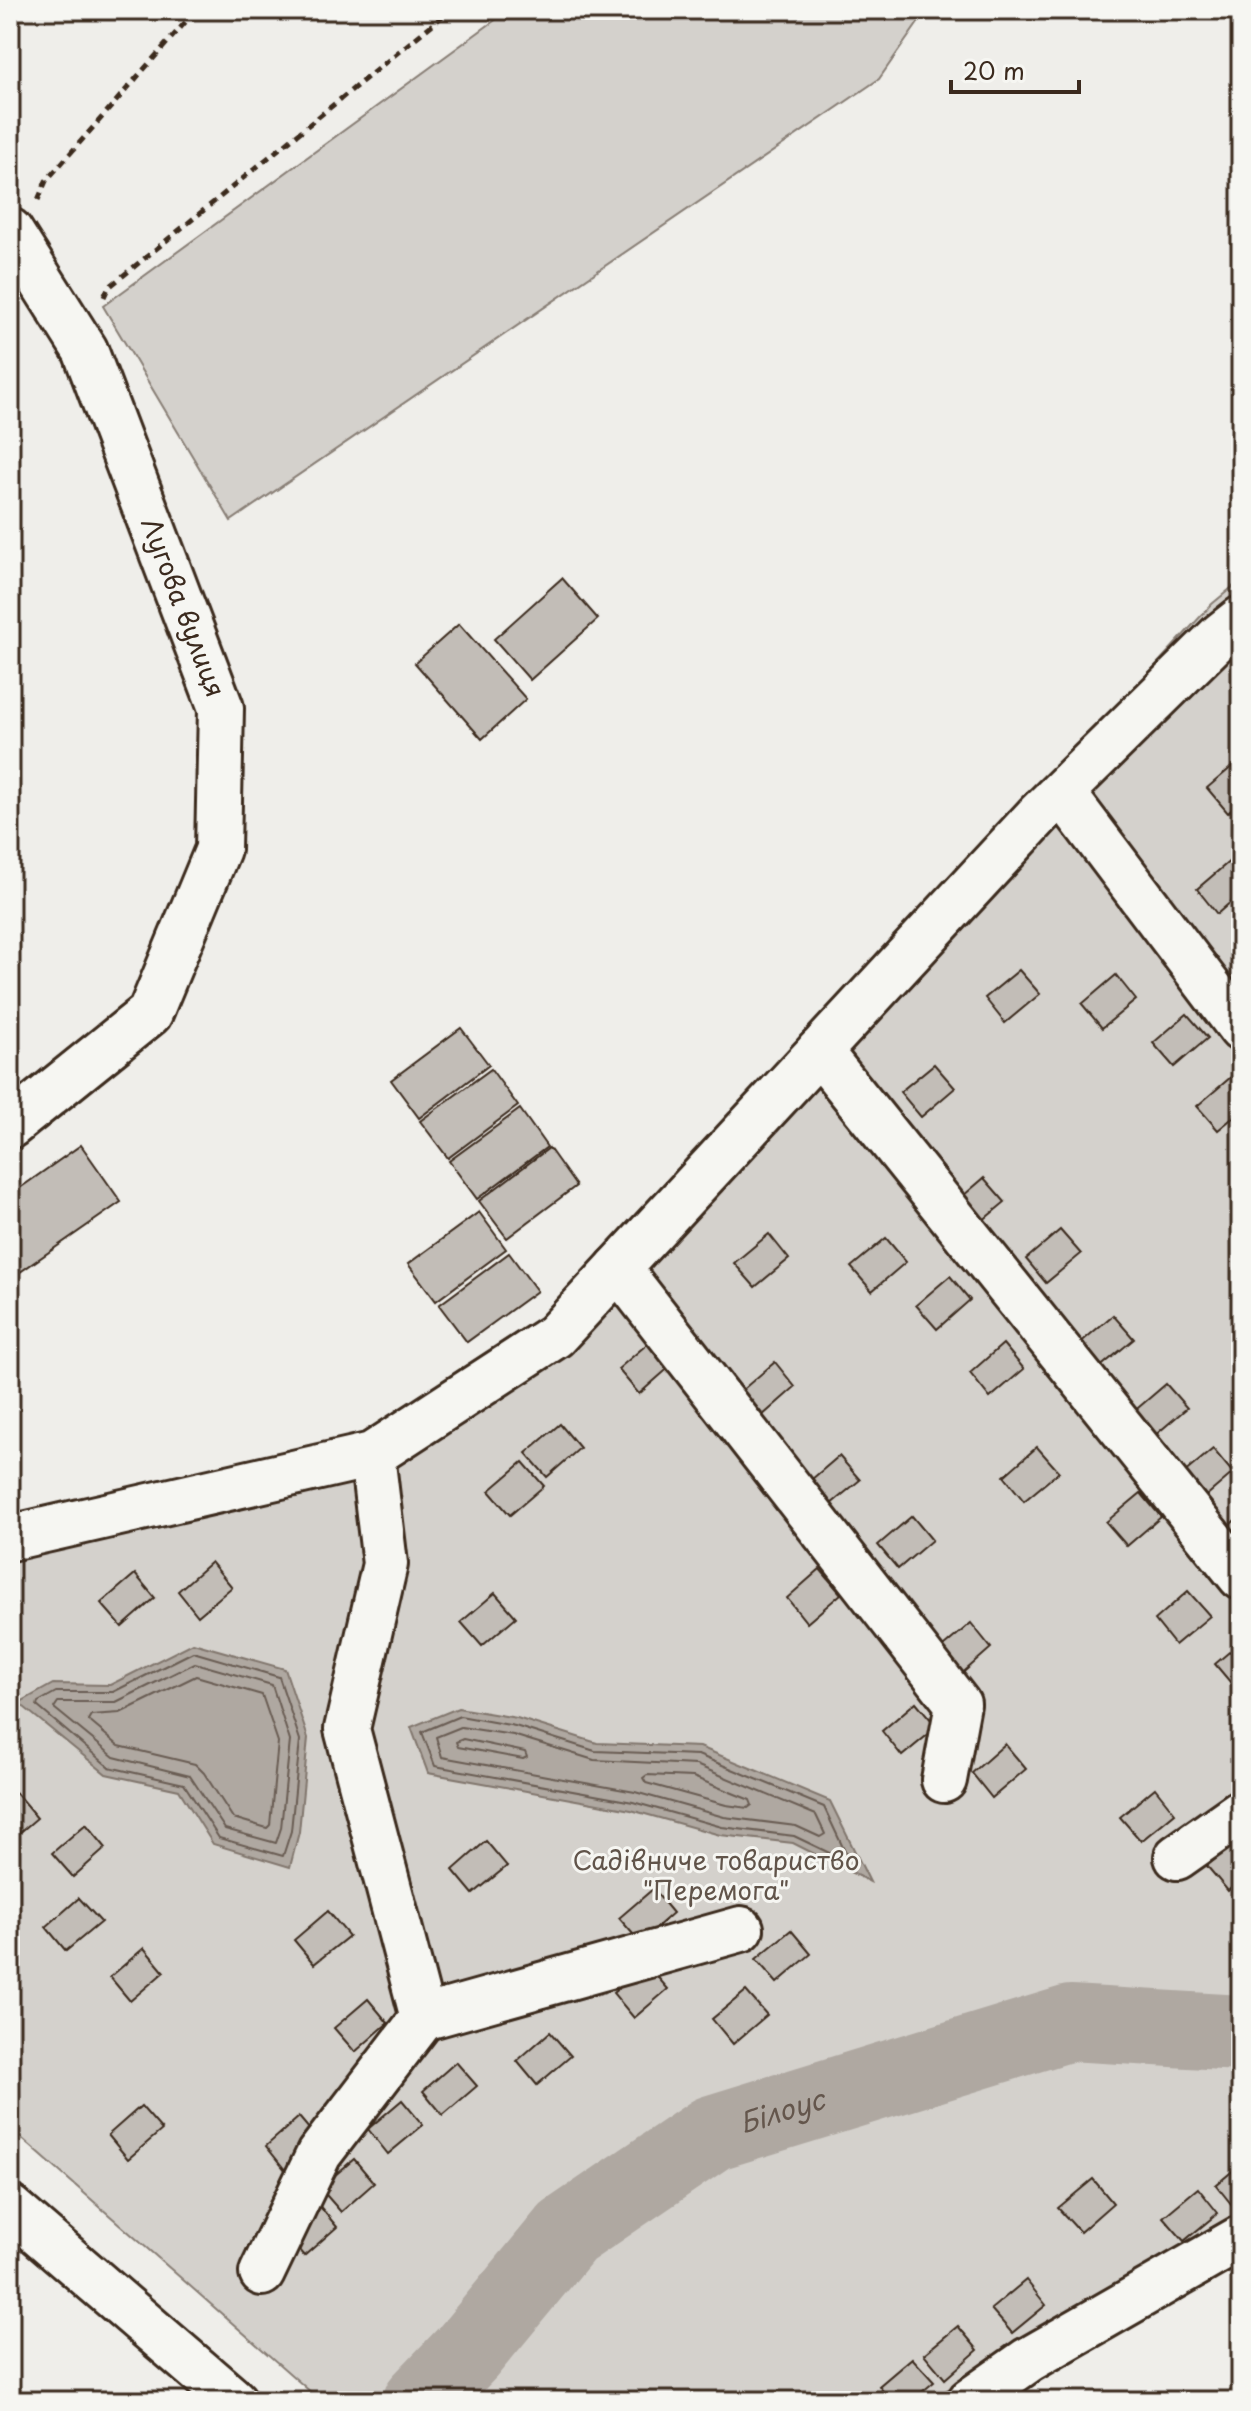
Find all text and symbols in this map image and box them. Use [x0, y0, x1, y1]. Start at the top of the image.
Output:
scale bar [951, 44, 1079, 94]
text: 20 m [963, 52, 1025, 88]
street label: Лугова вулиця [132, 511, 236, 702]
park label: Садівниче товариство "Перемога" [573, 1840, 859, 1909]
water label: Білоус [733, 2076, 832, 2144]

